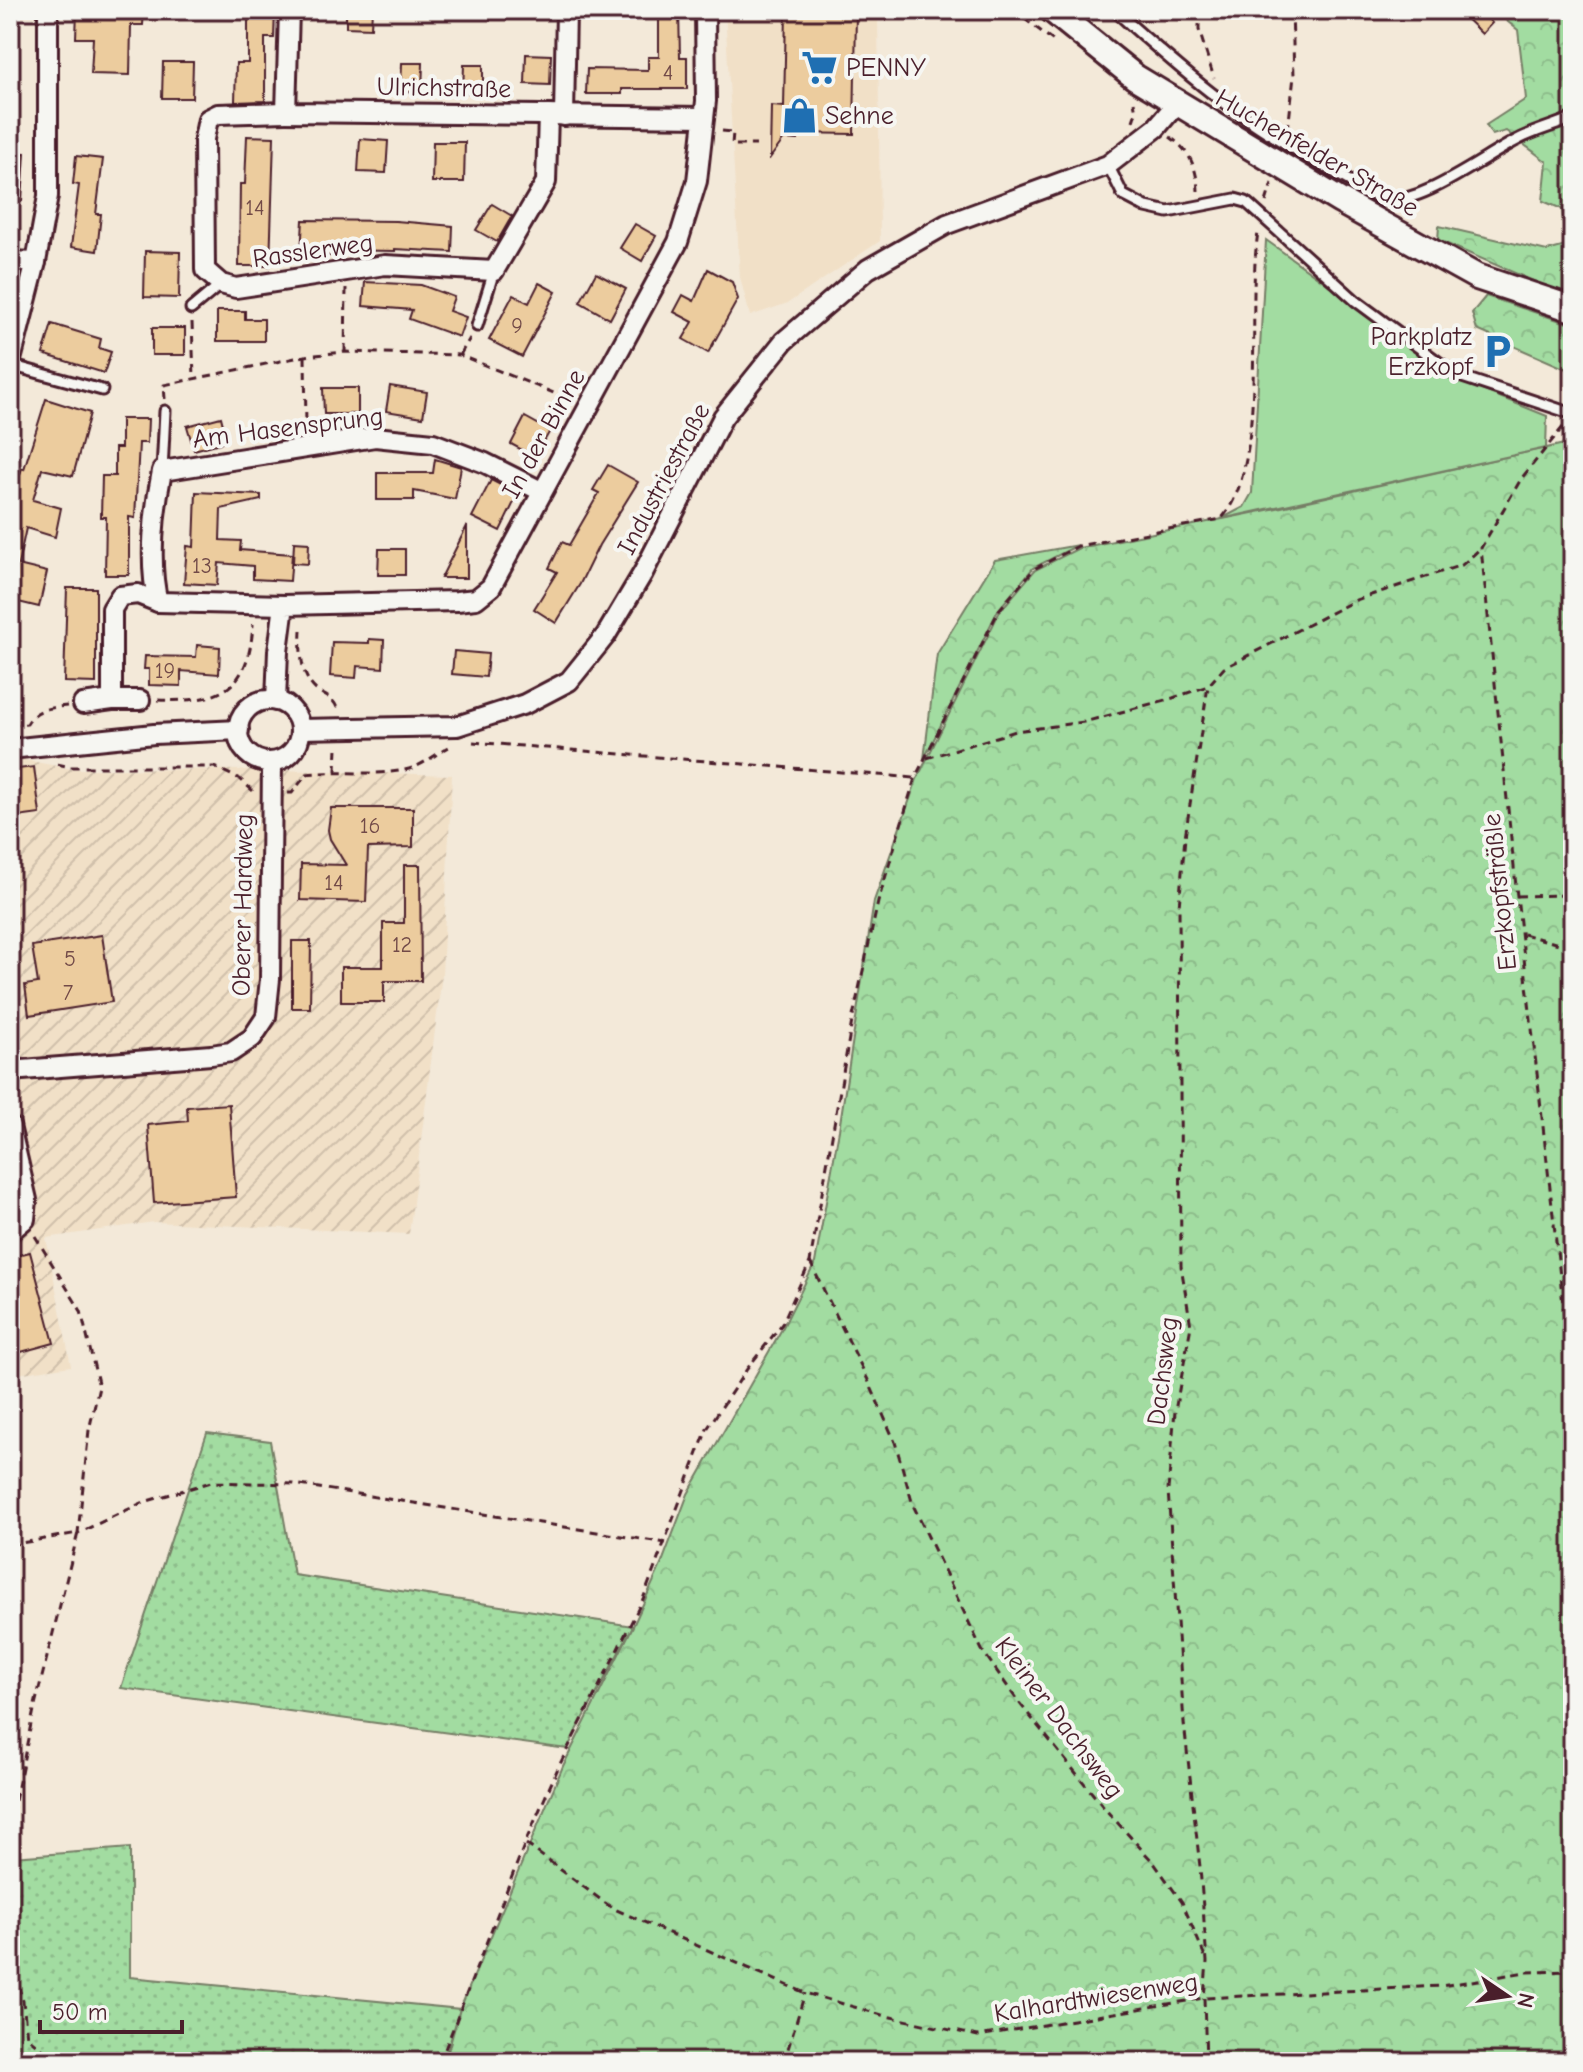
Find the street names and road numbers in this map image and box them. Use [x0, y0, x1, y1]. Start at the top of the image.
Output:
street label: Ulrichstraße [376, 72, 512, 104]
street label: Huchenfelder Straße [1210, 83, 1424, 223]
street label: Rasslerweg [251, 228, 375, 274]
street label: In der Binne [496, 364, 592, 504]
street label: Industriestraße [611, 398, 717, 560]
street label: Am Hasensprung [191, 401, 385, 455]
street label: Erzkopfsträßle [1477, 812, 1523, 972]
street label: Oberer Hardweg [226, 813, 260, 997]
street label: Dachsweg [1141, 1315, 1185, 1427]
street label: Kleiner Dachsweg [988, 1631, 1130, 1805]
street label: Kalhardtwiesenweg [992, 1967, 1200, 2029]

